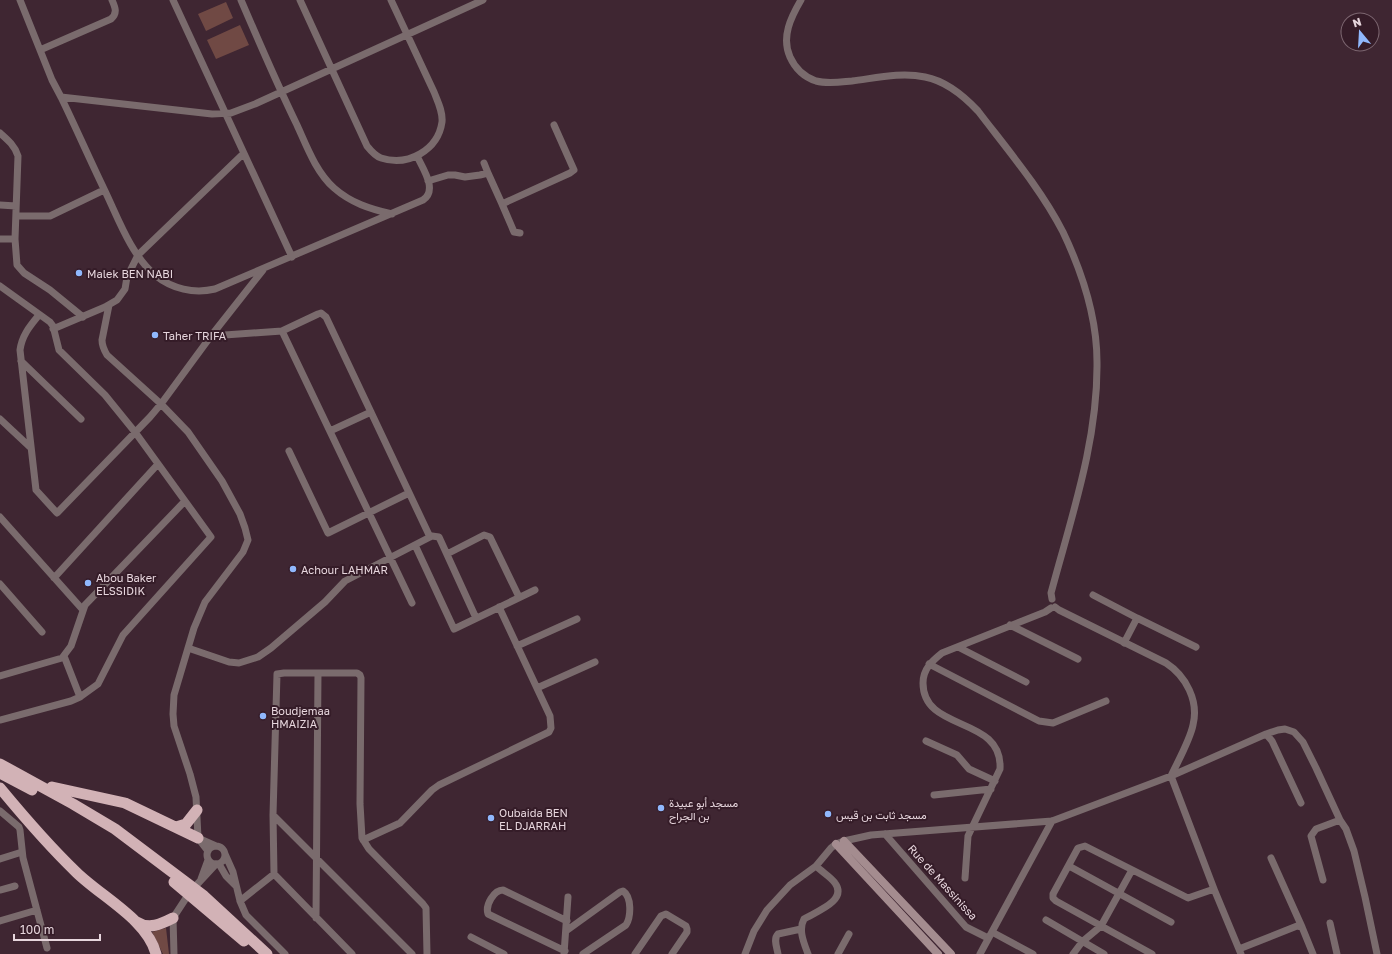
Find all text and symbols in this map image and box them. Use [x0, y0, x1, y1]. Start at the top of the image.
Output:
north arrow [1340, 12, 1380, 52]
text: N [1351, 15, 1363, 29]
place label: Malek BEN NABI [87, 267, 173, 280]
marker: Malek BEN NABI [74, 268, 84, 278]
place label: Taher TRIFA [163, 329, 227, 342]
marker: Taher TRIFA [150, 330, 160, 340]
place label: Achour LAHMAR [301, 563, 388, 576]
marker: Achour LAHMAR [288, 564, 298, 574]
place label: Abou Baker ELSSIDIK [96, 571, 157, 597]
marker: Abou Baker ELSSIDIK [83, 578, 93, 588]
place label: Boudjemaa HMAIZIA [271, 704, 330, 730]
marker: Boudjemaa HMAIZIA [258, 711, 268, 721]
place label: مسجد أبو عبيدة بن الجراح [669, 796, 738, 824]
marker: مسجد أبو عبيدة بن الجراح [656, 803, 666, 813]
place label: Oubaida BEN EL DJARRAH [499, 806, 568, 832]
place label: مسجد ثابت بن قيس [836, 808, 927, 822]
marker: مسجد ثابت بن قيس [823, 809, 833, 819]
marker: Oubaida BEN EL DJARRAH [486, 813, 496, 823]
street label: Rue de Massinissa [906, 842, 980, 922]
scale bar [14, 916, 100, 942]
text: 100 m [20, 922, 54, 937]

